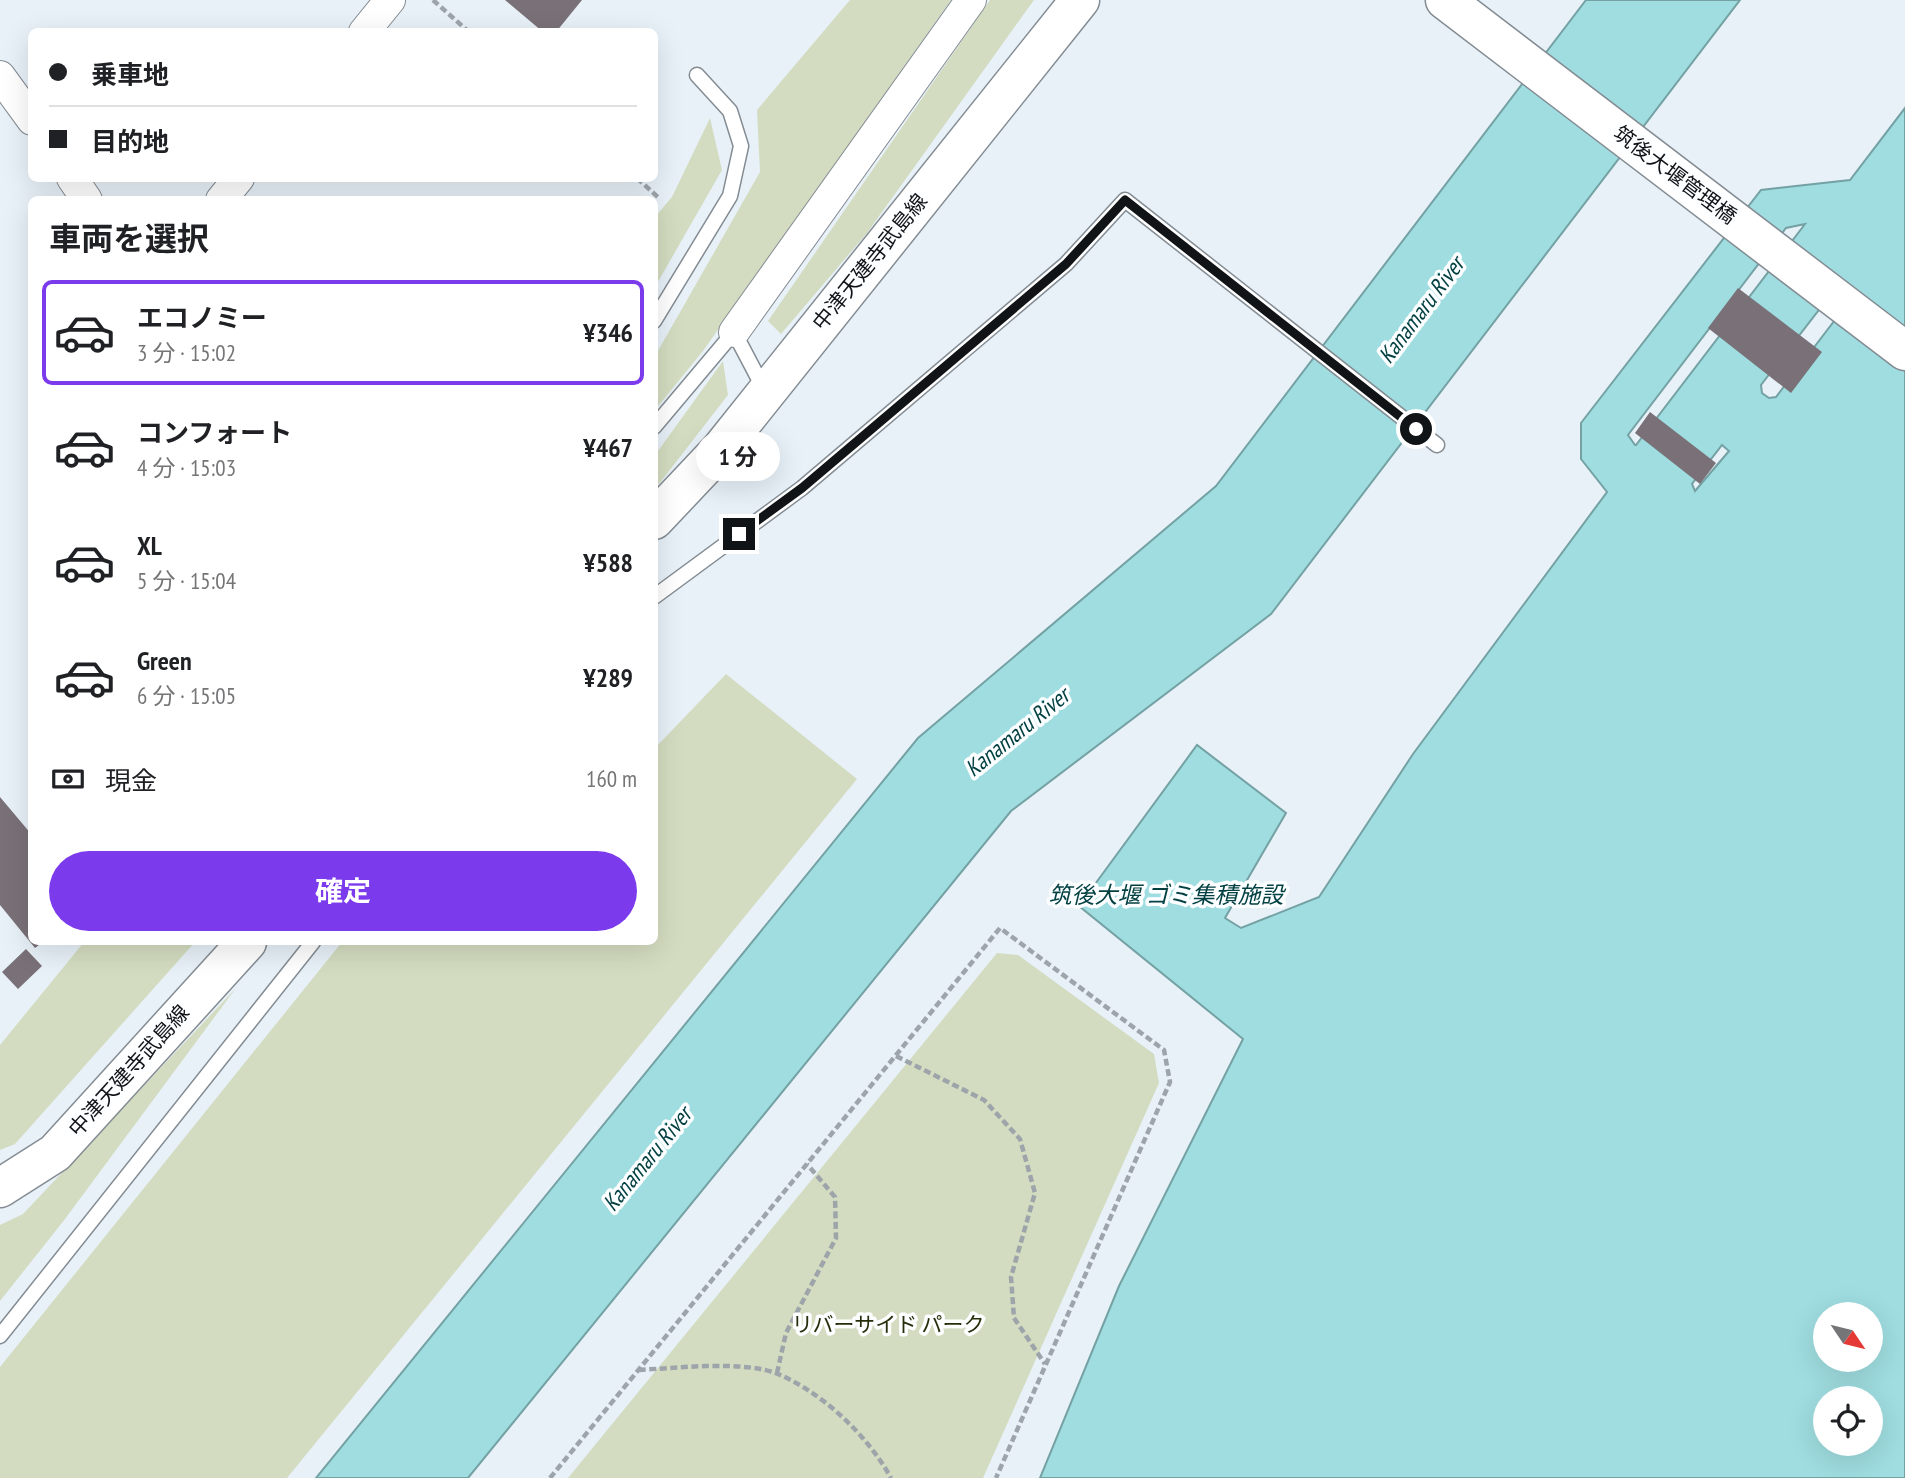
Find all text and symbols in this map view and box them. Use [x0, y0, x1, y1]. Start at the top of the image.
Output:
text: 乗車地 [91, 58, 169, 91]
street label: 筑後大堰管理橋 [1608, 120, 1742, 230]
text: 目的地 [91, 125, 169, 158]
street label: 中津天建寺武島線 [806, 188, 933, 335]
text: 車両を選択 [49, 217, 209, 259]
water label: Kanamaru River [1371, 248, 1472, 369]
icon: car [53, 301, 116, 364]
text: エコノミー [137, 301, 267, 334]
text: ¥346 [583, 316, 633, 349]
text: 3 分 · 15:02 [137, 338, 236, 367]
route start [1400, 413, 1432, 445]
icon: car [53, 416, 116, 479]
text: コンフォート [137, 416, 292, 449]
text: ¥467 [583, 431, 633, 464]
callout: 1 分 [697, 433, 781, 482]
text: 1 分 [719, 442, 757, 471]
text: 4 分 · 15:03 [137, 453, 236, 482]
route end [723, 518, 755, 550]
text: XL [137, 529, 162, 562]
icon: car [53, 531, 116, 594]
text: ¥588 [583, 546, 633, 579]
text: 5 分 · 15:04 [137, 566, 236, 595]
text: Green [137, 644, 192, 677]
icon: car [53, 646, 116, 709]
text: ¥289 [583, 661, 633, 694]
water label: Kanamaru River [959, 679, 1077, 782]
text: 6 分 · 15:05 [137, 681, 236, 710]
icon: cash [49, 760, 87, 798]
text: 現金 [105, 764, 157, 797]
text: 160 m [586, 764, 637, 793]
button: 確定 [49, 851, 637, 931]
water label: 筑後大堰 ゴミ集積施設 [1049, 880, 1286, 909]
street label: 中津天建寺武島線 [62, 999, 195, 1142]
water label: Kanamaru River [596, 1098, 700, 1217]
north arrow [1813, 1302, 1883, 1372]
map controls [1813, 1302, 1883, 1456]
park label: リバーサイド パーク [791, 1311, 985, 1338]
button: locate [1813, 1386, 1883, 1456]

